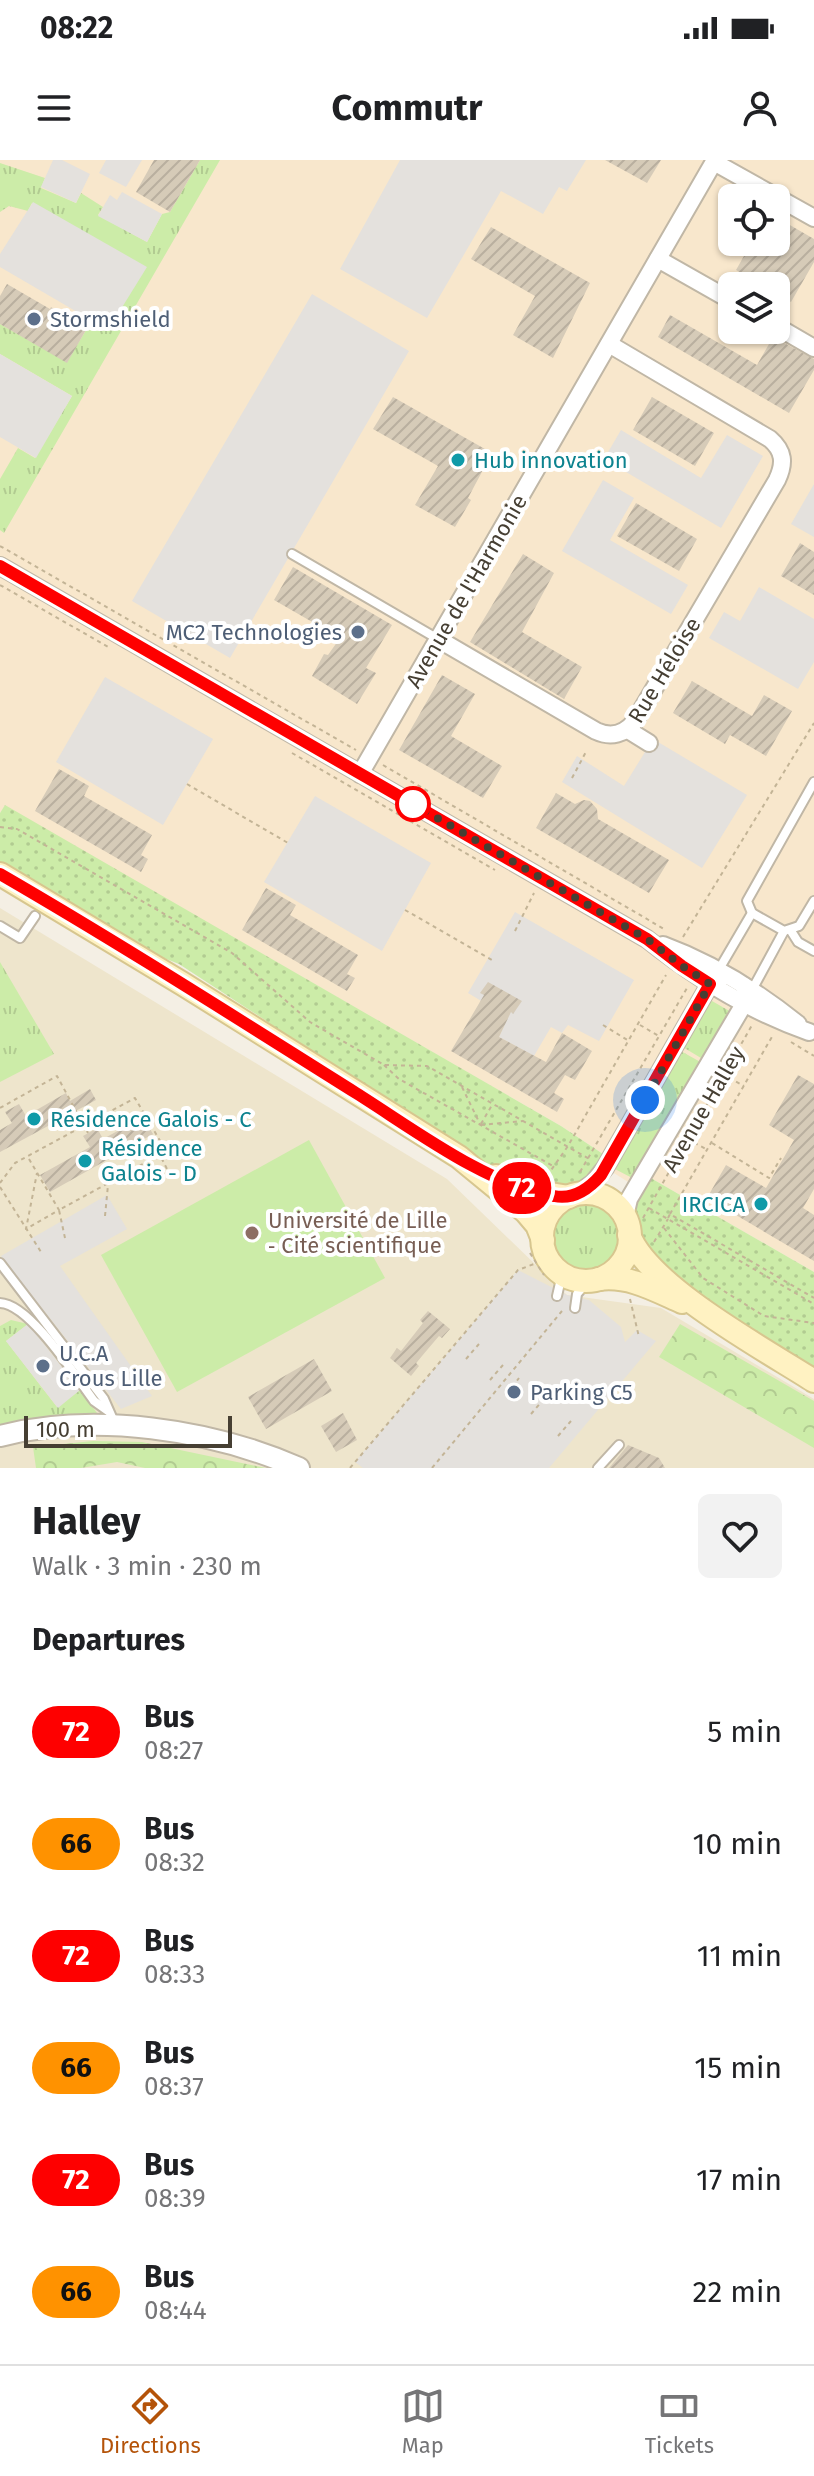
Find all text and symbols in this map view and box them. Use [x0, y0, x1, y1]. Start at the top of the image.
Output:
text: 08:22 [40, 10, 113, 46]
icon: menu [32, 86, 76, 130]
text: Commutr [332, 86, 482, 130]
icon: person [738, 86, 782, 130]
map controls [718, 184, 790, 344]
button: locate [718, 184, 790, 256]
button: layers [718, 272, 790, 344]
place label: Stormshield [50, 306, 171, 333]
marker: Stormshield [25, 310, 43, 328]
place label: Hub innovation [474, 447, 628, 474]
marker: Hub innovation [449, 451, 467, 469]
street label: Avenue de l'Harmonie [400, 490, 533, 693]
street label: Rue Héloise [622, 612, 707, 728]
place label: MC2 Technologies [166, 619, 342, 646]
marker: MC2 Technologies [349, 623, 367, 641]
unlabelled marker [396, 787, 430, 821]
street label: Avenue Halley [656, 1041, 750, 1177]
your location [625, 1080, 665, 1120]
place label: Résidence Galois - C [50, 1106, 252, 1133]
marker: Résidence Galois - C [25, 1110, 43, 1128]
place label: Résidence Galois - D [101, 1135, 203, 1187]
marker: Résidence Galois - D [76, 1152, 94, 1170]
line badge: 72 [486, 1162, 558, 1214]
text: 72 [508, 1171, 536, 1204]
place label: IRCICA [682, 1191, 745, 1218]
marker: IRCICA [752, 1195, 770, 1213]
place label: Université de Lille ‐ Cité scientifique [268, 1207, 447, 1259]
marker: Université de Lille ‐ Cité scientifique [243, 1224, 261, 1242]
place label: U.C.A Crous Lille [59, 1340, 163, 1392]
marker: U.C.A Crous Lille [34, 1357, 52, 1375]
place label: Parking C5 [530, 1379, 633, 1406]
marker: Parking C5 [505, 1383, 523, 1401]
scale bar [24, 1412, 232, 1448]
text: 100 m [36, 1416, 95, 1443]
button: heart [698, 1494, 782, 1578]
text: Halley [32, 1498, 141, 1544]
text: Walk · 3 min · 230 m [32, 1551, 262, 1582]
text: Departures [32, 1622, 185, 1658]
text: Bus [144, 1699, 194, 1735]
text: 5 min [707, 1714, 782, 1750]
text: 72 [62, 1715, 90, 1748]
text: 08:27 [144, 1735, 203, 1766]
text: Bus [144, 1811, 194, 1847]
text: 10 min [693, 1826, 782, 1862]
text: 66 [60, 1827, 92, 1860]
text: 08:32 [144, 1847, 205, 1878]
text: Bus [144, 1923, 194, 1959]
text: 11 min [697, 1938, 782, 1974]
text: 72 [62, 1939, 90, 1972]
text: 08:33 [144, 1959, 205, 1990]
text: Bus [144, 2035, 194, 2071]
text: 15 min [694, 2050, 782, 2086]
text: 66 [60, 2051, 92, 2084]
text: 08:37 [144, 2071, 204, 2102]
text: Bus [144, 2147, 194, 2183]
text: 17 min [696, 2162, 782, 2198]
text: 72 [62, 2163, 90, 2196]
text: 08:39 [144, 2183, 206, 2214]
text: Bus [144, 2259, 194, 2295]
text: 22 min [693, 2274, 782, 2310]
text: 66 [60, 2275, 92, 2308]
text: 08:44 [144, 2295, 207, 2326]
tab: Directions [100, 2384, 201, 2459]
tab: Map [401, 2384, 445, 2459]
tab: Tickets [645, 2384, 714, 2459]

